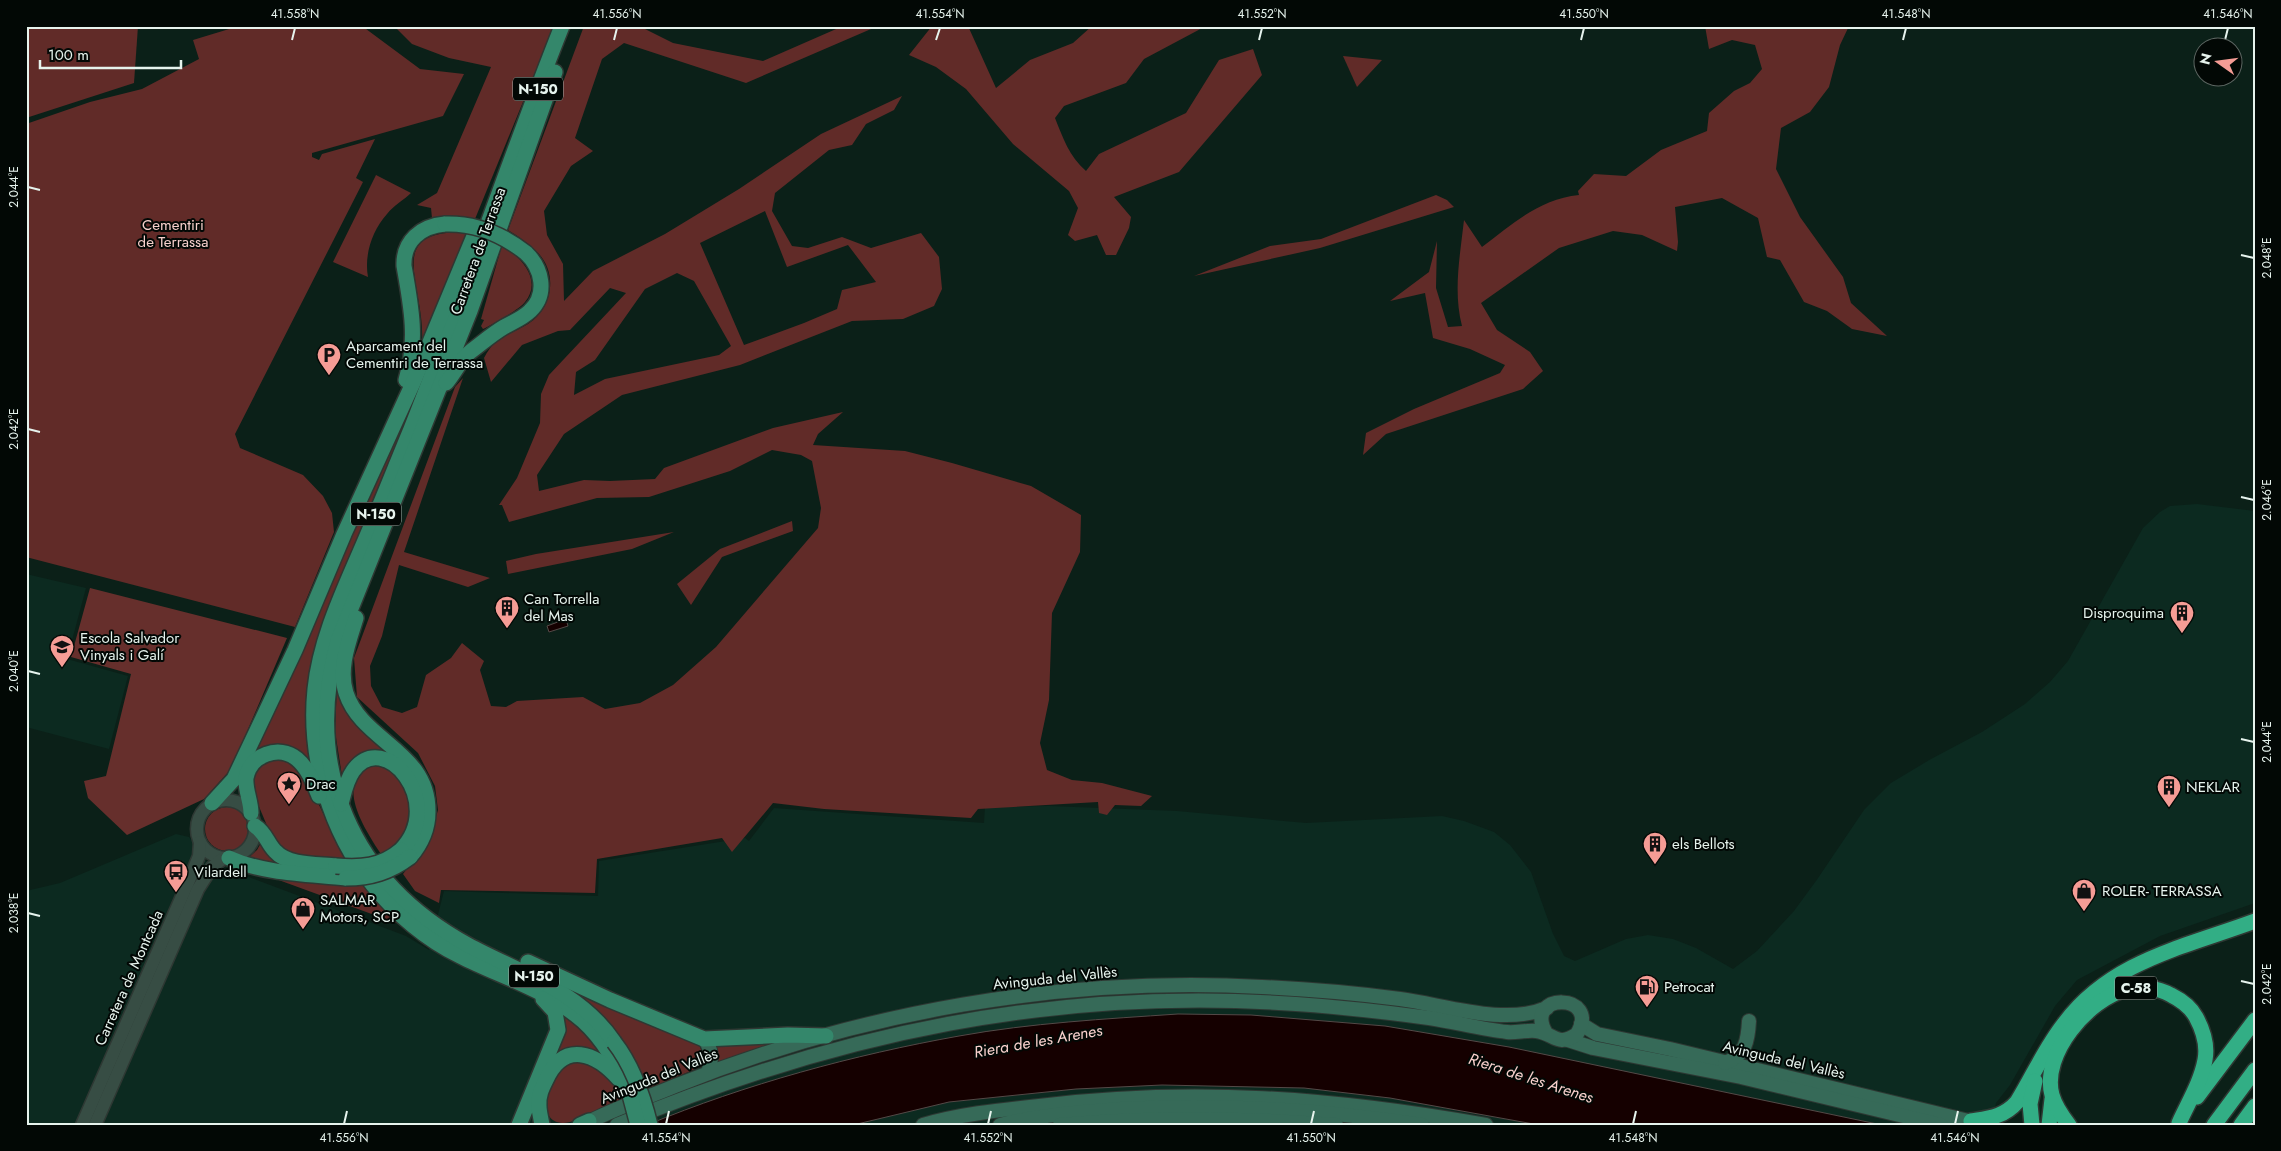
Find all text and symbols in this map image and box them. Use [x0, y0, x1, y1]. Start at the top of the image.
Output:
text: 41.558°N [271, 5, 319, 23]
text: 41.556°N [592, 5, 642, 23]
text: 41.554°N [915, 5, 965, 23]
text: 41.552°N [1238, 5, 1287, 23]
text: 41.550°N [1559, 5, 1609, 23]
text: 41.548°N [1882, 5, 1930, 23]
text: 41.546°N [2203, 5, 2253, 23]
scale bar [40, 38, 181, 70]
north arrow [2194, 38, 2244, 88]
text: 100 m [48, 44, 89, 66]
text: N [2194, 51, 2216, 67]
road number: N-150 [513, 78, 563, 100]
text: 2.044°E [5, 166, 23, 208]
street label: Carretera de Terrassa [445, 184, 511, 318]
park label: Cementiri de Terrassa [138, 214, 208, 253]
text: 2.048°E [2258, 237, 2276, 279]
place label: Aparcament del Cementiri de Terrassa [346, 335, 483, 374]
parking icon: Aparcament del Cementiri de Terrassa [316, 342, 342, 376]
text: 2.042°E [5, 408, 23, 450]
text: 2.046°E [2258, 479, 2276, 521]
road number: N-150 [351, 502, 401, 526]
place label: Can Torrella del Mas [524, 588, 599, 627]
building icon: Can Torrella del Mas [494, 595, 520, 629]
building icon: Disproquima [2169, 600, 2195, 634]
place label: Disproquima [2083, 602, 2164, 624]
place label: Escola Salvador Vinyals i Galí [80, 627, 180, 666]
school or university icon: Escola Salvador Vinyals i Galí [49, 634, 75, 668]
text: 2.040°E [5, 650, 23, 692]
text: 2.044°E [2258, 721, 2276, 763]
place icon: Drac [276, 771, 302, 805]
place label: Drac [306, 773, 336, 795]
building icon: NEKLAR [2156, 774, 2182, 808]
place label: NEKLAR [2186, 776, 2240, 798]
building icon: els Bellots [1642, 831, 1668, 865]
place label: els Bellots [1672, 833, 1735, 855]
bus stop icon: Vilardell [163, 859, 189, 893]
place label: Vilardell [194, 861, 247, 883]
shop icon: ROLER- TERRASSA [2071, 878, 2097, 912]
place label: ROLER- TERRASSA [2102, 880, 2222, 902]
place label: SALMAR Motors, SCP [320, 889, 399, 928]
text: 2.038°E [5, 893, 23, 933]
shop icon: SALMAR Motors, SCP [290, 896, 316, 930]
street label: Carretera de Montcada [89, 907, 169, 1049]
street label: Avinguda del Vallès [992, 961, 1118, 995]
text: 2.042°E [2258, 963, 2276, 1005]
road number: N-150 [509, 964, 559, 988]
fuel station icon: Petrocat [1634, 974, 1660, 1008]
place label: Petrocat [1664, 976, 1715, 998]
road number: C-58 [2115, 976, 2157, 1000]
water label: Riera de les Arenes [972, 1018, 1105, 1064]
street label: Avinguda del Vallès [1721, 1035, 1847, 1085]
street label: Avinguda del Vallès [597, 1042, 721, 1110]
water label: Riera de les Arenes [1466, 1047, 1597, 1109]
text: 41.556°N [319, 1129, 369, 1147]
text: 41.554°N [641, 1129, 691, 1147]
text: 41.552°N [964, 1129, 1013, 1147]
text: 41.550°N [1286, 1129, 1336, 1147]
text: 41.548°N [1609, 1129, 1657, 1147]
text: 41.546°N [1930, 1129, 1980, 1147]

